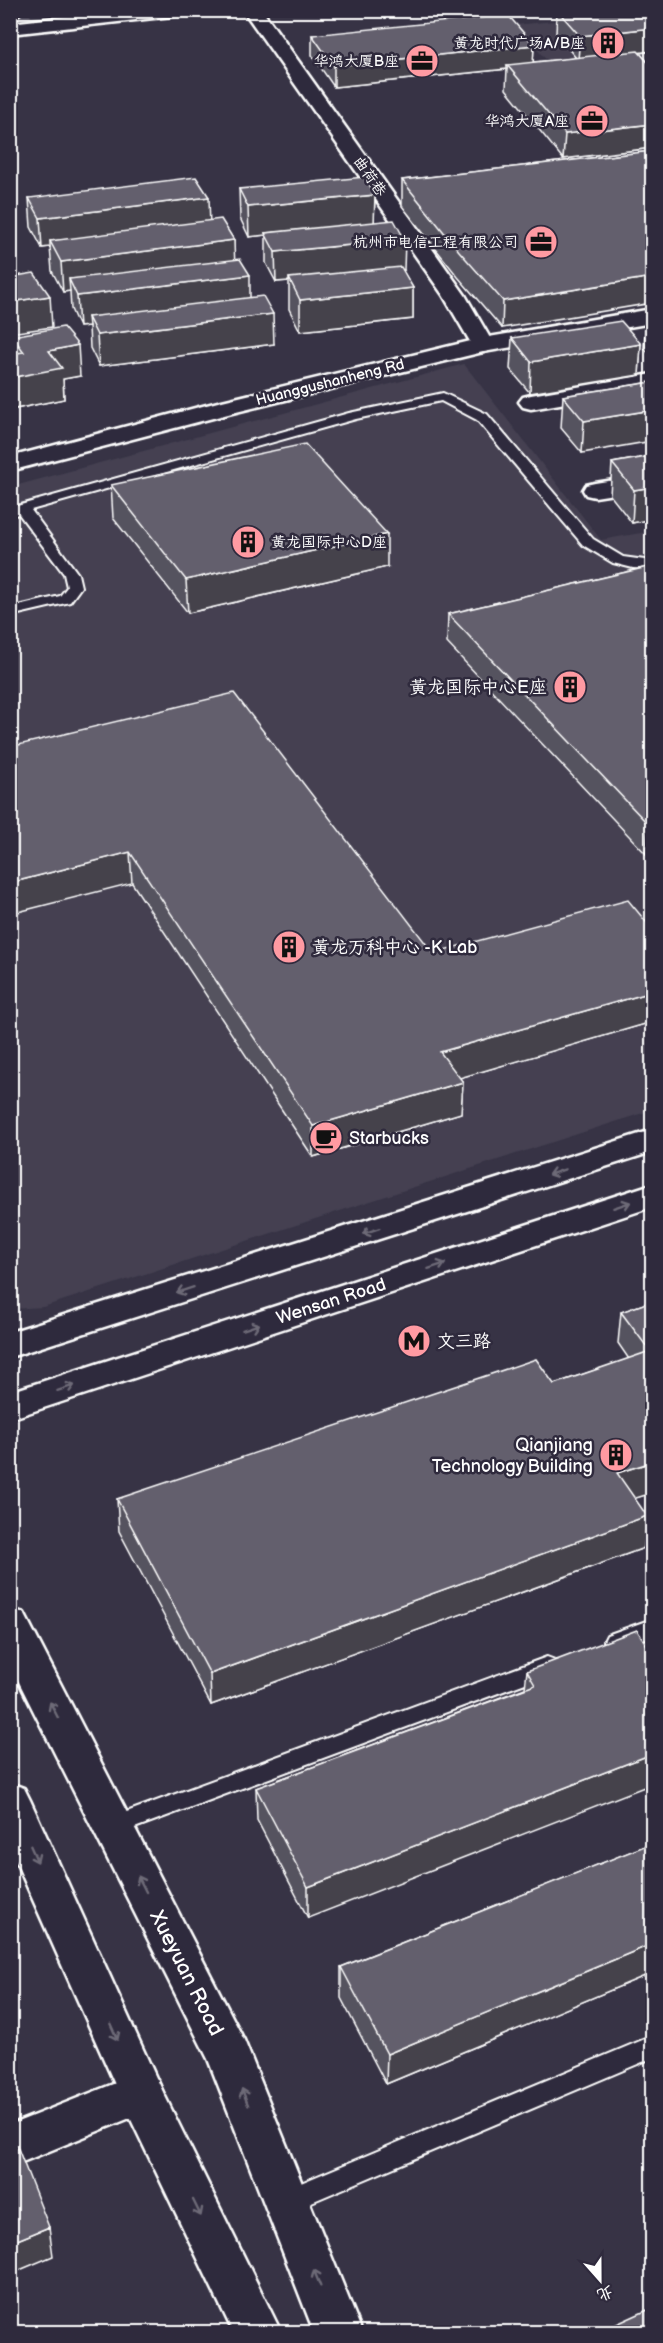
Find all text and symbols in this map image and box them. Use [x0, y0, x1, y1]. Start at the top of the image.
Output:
building icon: 黄龙时代广场A/B座 [590, 25, 626, 61]
place label: 黄龙时代广场A/B座 [454, 34, 585, 53]
office icon: 华鸿大厦B座 [404, 43, 440, 79]
place label: 华鸿大厦B座 [314, 52, 399, 71]
office icon: 华鸿大厦A座 [574, 103, 610, 139]
place label: 华鸿大厦A座 [485, 112, 569, 131]
street label: 曲荷巷 [349, 152, 390, 200]
office icon: 杭州市电信工程有限公司 [523, 224, 559, 260]
place label: 杭州市电信工程有限公司 [353, 233, 518, 252]
street label: Huanggushanheng Rd [254, 355, 406, 410]
building icon: 黄龙国际中心D座 [230, 524, 266, 560]
place label: 黄龙国际中心D座 [271, 533, 387, 552]
building icon: 黄龙国际中心E座 [552, 669, 588, 705]
place label: 黄龙国际中心E座 [409, 677, 547, 698]
building icon: 黄龙万科中心 -K Lab [271, 929, 307, 965]
place label: 黄龙万科中心 -K Lab [312, 937, 477, 958]
cafe icon: Starbucks [308, 1120, 344, 1156]
place label: Starbucks [349, 1128, 429, 1149]
one-way arrow [548, 1167, 567, 1178]
one-way arrow [612, 1199, 631, 1210]
one-way arrow [362, 1226, 381, 1237]
one-way arrow [427, 1260, 446, 1271]
street label: Wensan Road [274, 1274, 389, 1329]
one-way arrow [176, 1285, 195, 1296]
one-way arrow [241, 1321, 260, 1332]
metro station icon: 文三路 [396, 1323, 432, 1359]
place label: 文三路 [437, 1331, 491, 1352]
one-way arrow [56, 1382, 75, 1393]
place label: Qianjiang Technology Building [432, 1435, 593, 1477]
building icon: Qianjiang Technology Building [598, 1437, 634, 1473]
one-way arrow [47, 1701, 59, 1719]
one-way arrow [29, 1844, 41, 1862]
one-way arrow [135, 1875, 147, 1893]
street label: Xueyuan Road [144, 1906, 229, 2040]
one-way arrow [108, 2022, 120, 2040]
one-way arrow [239, 2088, 250, 2107]
one-way arrow [191, 2199, 203, 2217]
north arrow [570, 2250, 630, 2310]
one-way arrow [310, 2269, 321, 2288]
text: 北 [594, 2281, 616, 2304]

